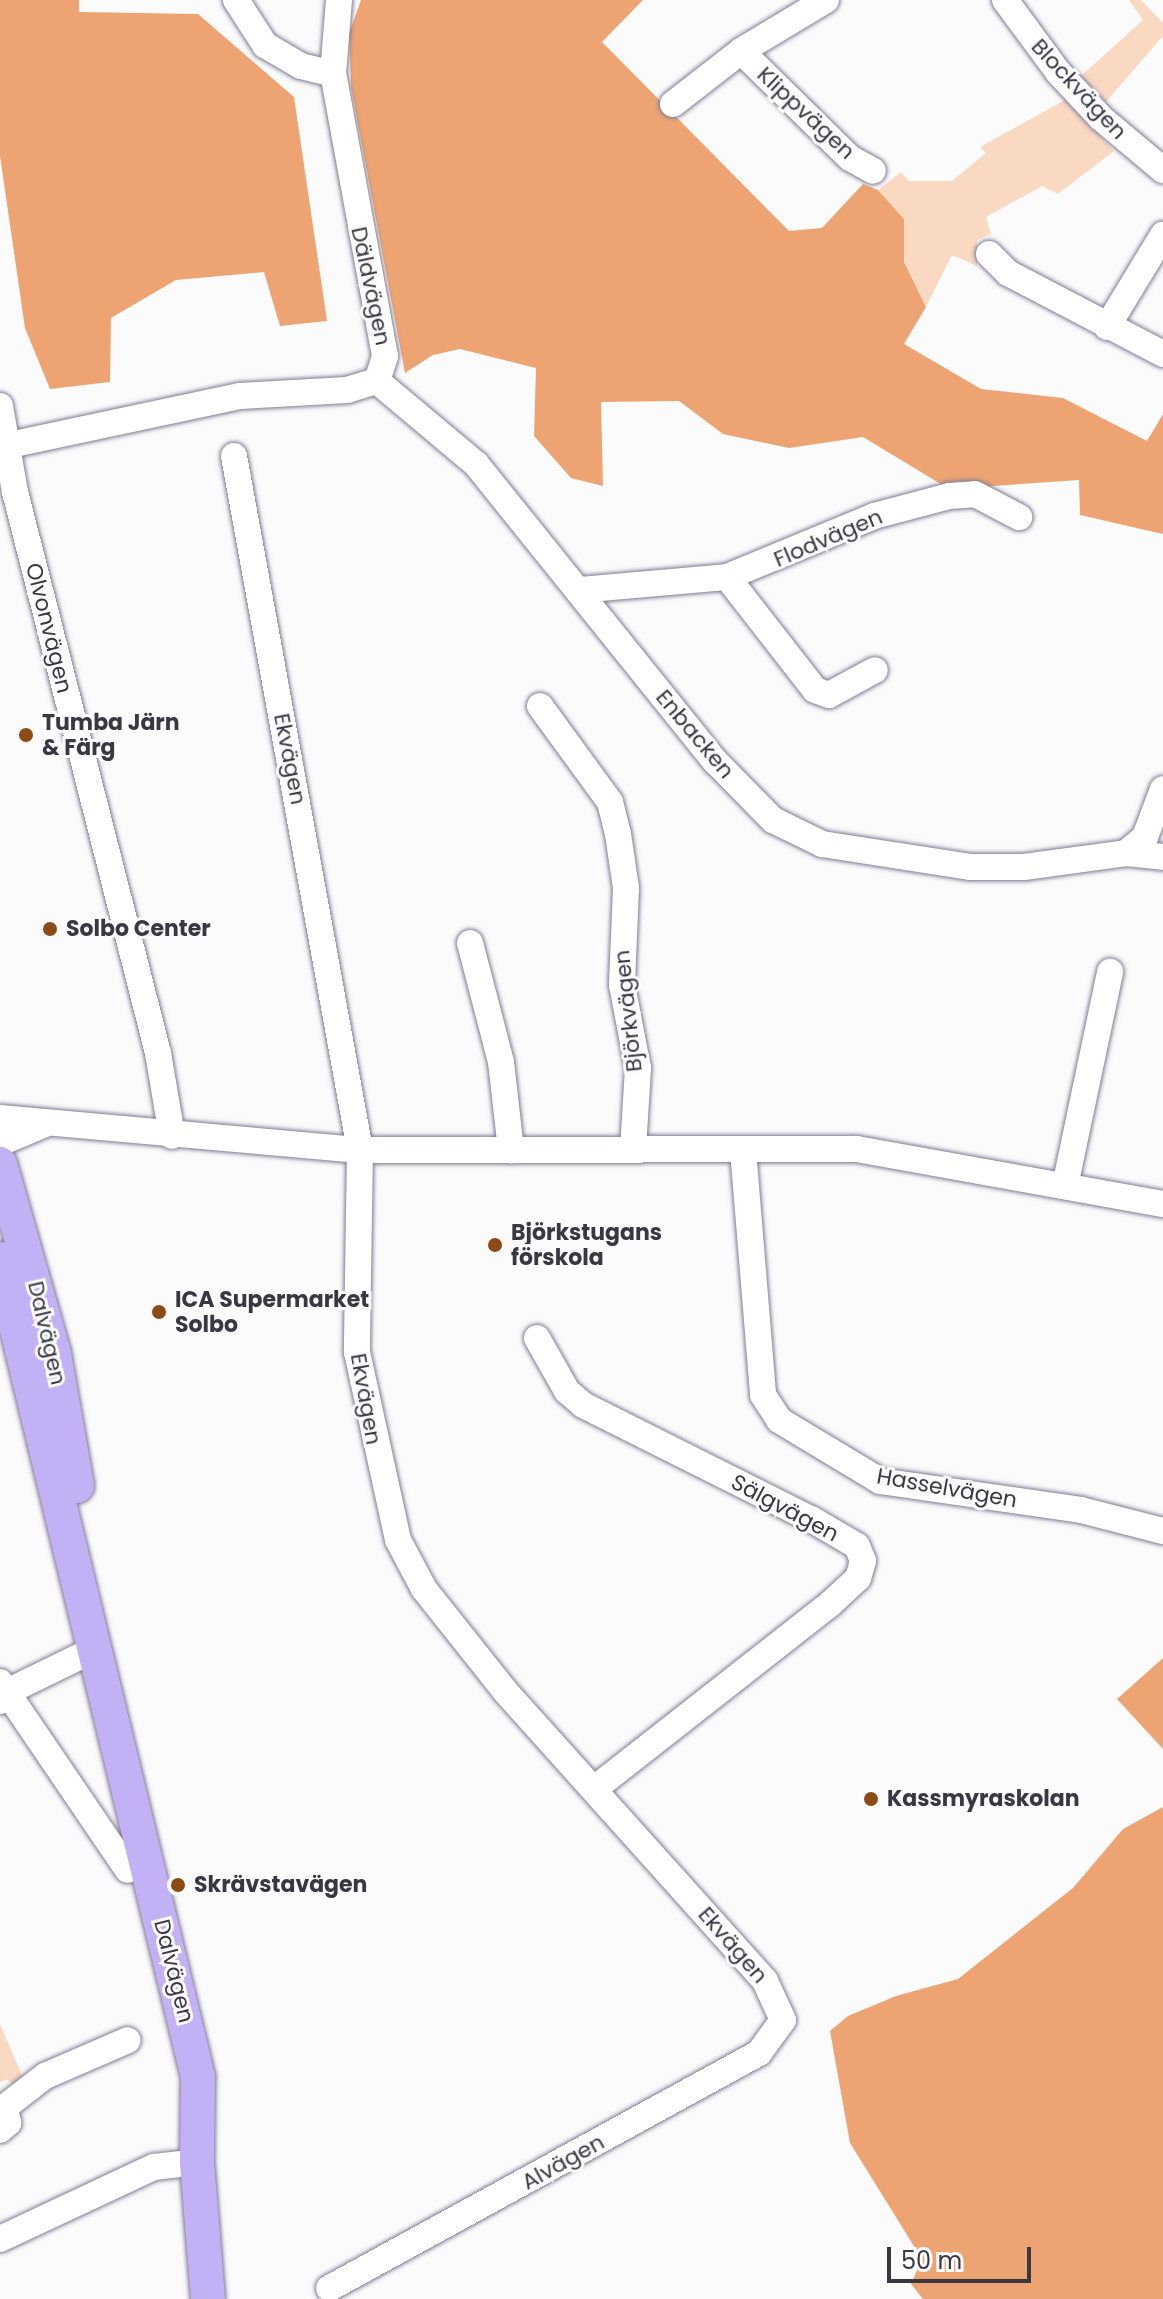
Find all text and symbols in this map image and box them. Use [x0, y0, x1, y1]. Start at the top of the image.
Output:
street label: Blockvägen [1026, 33, 1132, 145]
street label: Klippvägen [752, 61, 860, 165]
street label: Däldvägen [346, 224, 396, 348]
street label: Flodvägen [770, 503, 886, 573]
street label: Olvonvägen [20, 560, 78, 696]
street label: Enbacken [650, 684, 740, 784]
place label: Tumba Järn & Färg [42, 709, 180, 760]
street label: Ekvägen [268, 711, 312, 807]
marker: Tumba Järn & Färg [17, 726, 35, 744]
place label: Solbo Center [66, 916, 211, 942]
marker: Solbo Center [41, 920, 59, 938]
street label: Björkvägen [608, 949, 648, 1073]
place label: Björkstugans förskola [511, 1219, 662, 1270]
marker: Björkstugans förskola [486, 1236, 504, 1254]
street label: Dalvägen [22, 1279, 72, 1387]
place label: ICA Supermarket Solbo [175, 1286, 369, 1338]
marker: ICA Supermarket Solbo [150, 1303, 168, 1321]
street label: Ekvägen [345, 1351, 387, 1447]
street label: Hasselvägen [875, 1463, 1019, 1513]
street label: Sälgvägen [727, 1469, 843, 1547]
place label: Kassmyraskolan [887, 1786, 1080, 1812]
marker: Kassmyraskolan [862, 1790, 880, 1808]
place label: Skrävstavägen [194, 1872, 367, 1898]
marker: Skrävstavägen [169, 1876, 187, 1894]
street label: Ekvägen [693, 1901, 773, 1989]
street label: Dalvägen [148, 1917, 200, 2025]
street label: Alvägen [517, 2129, 609, 2195]
scale bar [891, 2231, 1035, 2281]
text: 50 m [901, 2244, 962, 2277]

